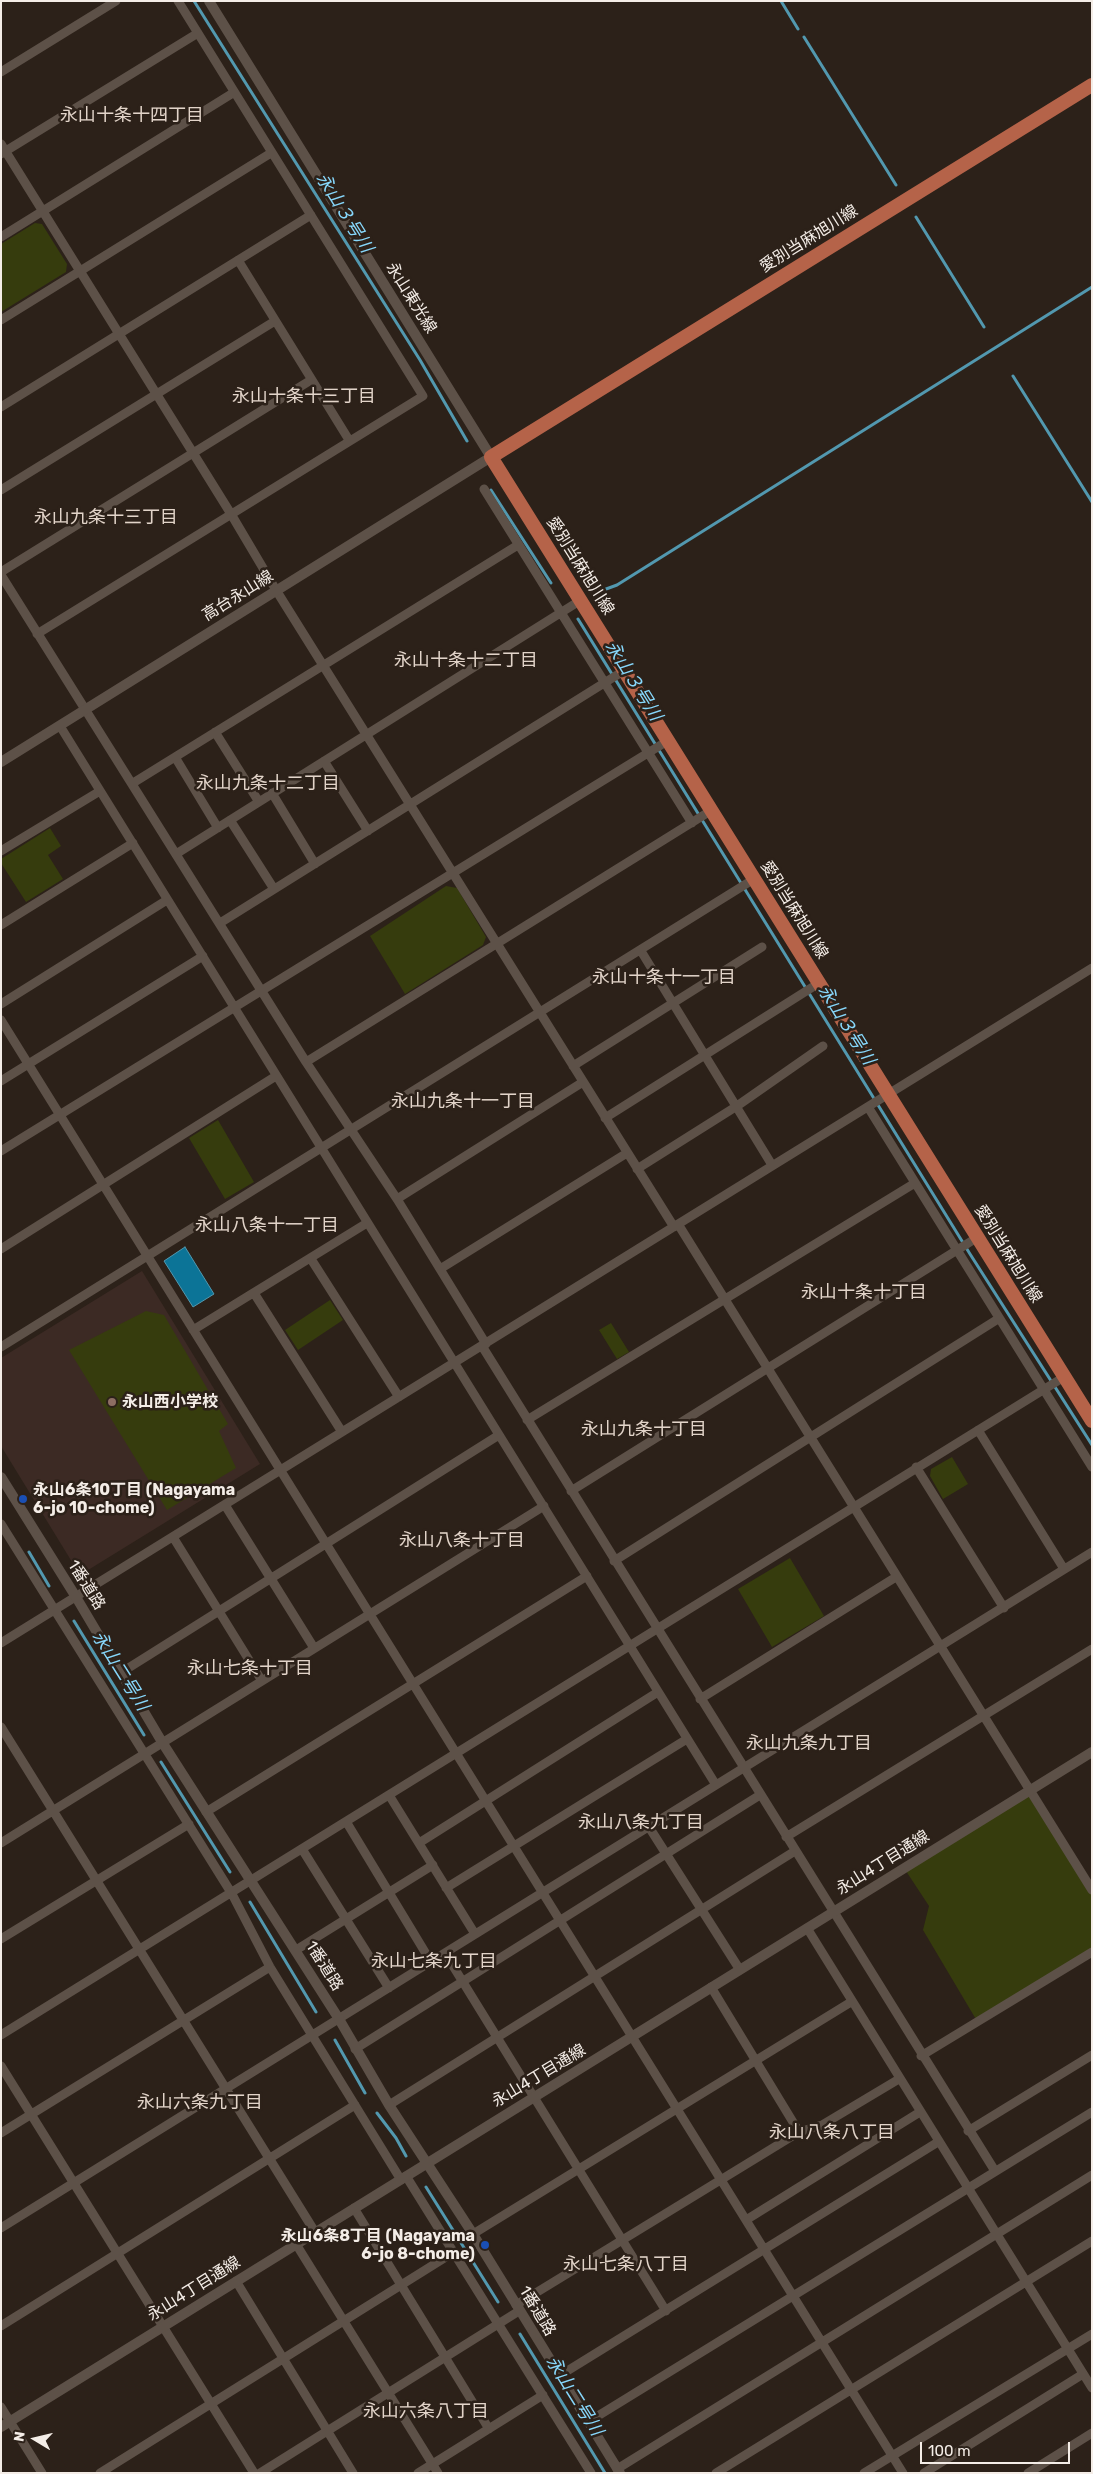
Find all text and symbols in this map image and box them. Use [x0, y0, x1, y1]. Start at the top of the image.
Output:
district label: 永山十条十四丁目 [60, 105, 204, 127]
water label: 永山３号川 [311, 169, 377, 257]
street label: 愛別当麻旭川線 [756, 201, 862, 277]
street label: 永山東光線 [382, 259, 440, 337]
district label: 永山十条十三丁目 [232, 386, 376, 408]
district label: 永山九条十三丁目 [34, 507, 178, 529]
street label: 愛別当麻旭川線 [542, 513, 618, 619]
street label: 高台永山線 [199, 567, 277, 625]
water label: 永山３号川 [600, 637, 666, 725]
district label: 永山十条十二丁目 [394, 650, 538, 672]
district label: 永山九条十二丁目 [196, 773, 340, 795]
street label: 愛別当麻旭川線 [756, 857, 832, 963]
district label: 永山十条十一丁目 [592, 967, 736, 989]
water label: 永山３号川 [813, 981, 879, 1069]
district label: 永山九条十一丁目 [391, 1091, 535, 1113]
street label: 愛別当麻旭川線 [970, 1201, 1046, 1307]
district label: 永山八条十一丁目 [195, 1215, 339, 1237]
district label: 永山十条十丁目 [801, 1282, 927, 1304]
place label: 永山西小学校 [122, 1392, 218, 1412]
marker: 永山西小学校 [106, 1396, 118, 1408]
district label: 永山九条十丁目 [581, 1419, 707, 1441]
place label: 永山6条10丁目 (Nagayama 6-jo 10-chome) [33, 1480, 235, 1518]
marker: 永山6条10丁目 (Nagayama 6-jo 10-chome) [17, 1493, 29, 1505]
district label: 永山八条十丁目 [399, 1530, 525, 1552]
street label: 1番道路 [63, 1557, 109, 1613]
water label: 永山二号川 [87, 1627, 153, 1715]
district label: 永山七条十丁目 [187, 1658, 313, 1680]
district label: 永山九条九丁目 [746, 1733, 872, 1755]
district label: 永山八条九丁目 [578, 1812, 704, 1834]
street label: 永山4丁目通線 [833, 1827, 933, 1899]
street label: 1番道路 [301, 1938, 347, 1994]
district label: 永山七条九丁目 [371, 1951, 497, 1973]
street label: 永山4丁目通線 [489, 2040, 589, 2112]
district label: 永山六条九丁目 [137, 2092, 263, 2114]
district label: 永山八条八丁目 [769, 2122, 895, 2144]
place label: 永山6条8丁目 (Nagayama 6-jo 8-chome) [281, 2226, 475, 2264]
marker: 永山6条8丁目 (Nagayama 6-jo 8-chome) [479, 2239, 491, 2251]
street label: 永山4丁目通線 [144, 2253, 244, 2325]
district label: 永山七条八丁目 [563, 2254, 689, 2276]
street label: 1番道路 [515, 2283, 559, 2339]
water label: 永山二号川 [541, 2352, 607, 2440]
district label: 永山六条八丁目 [363, 2401, 489, 2423]
north arrow [10, 2414, 60, 2464]
text: N [11, 2430, 29, 2443]
scale bar [923, 2432, 1073, 2464]
text: 100 m [928, 2442, 970, 2460]

